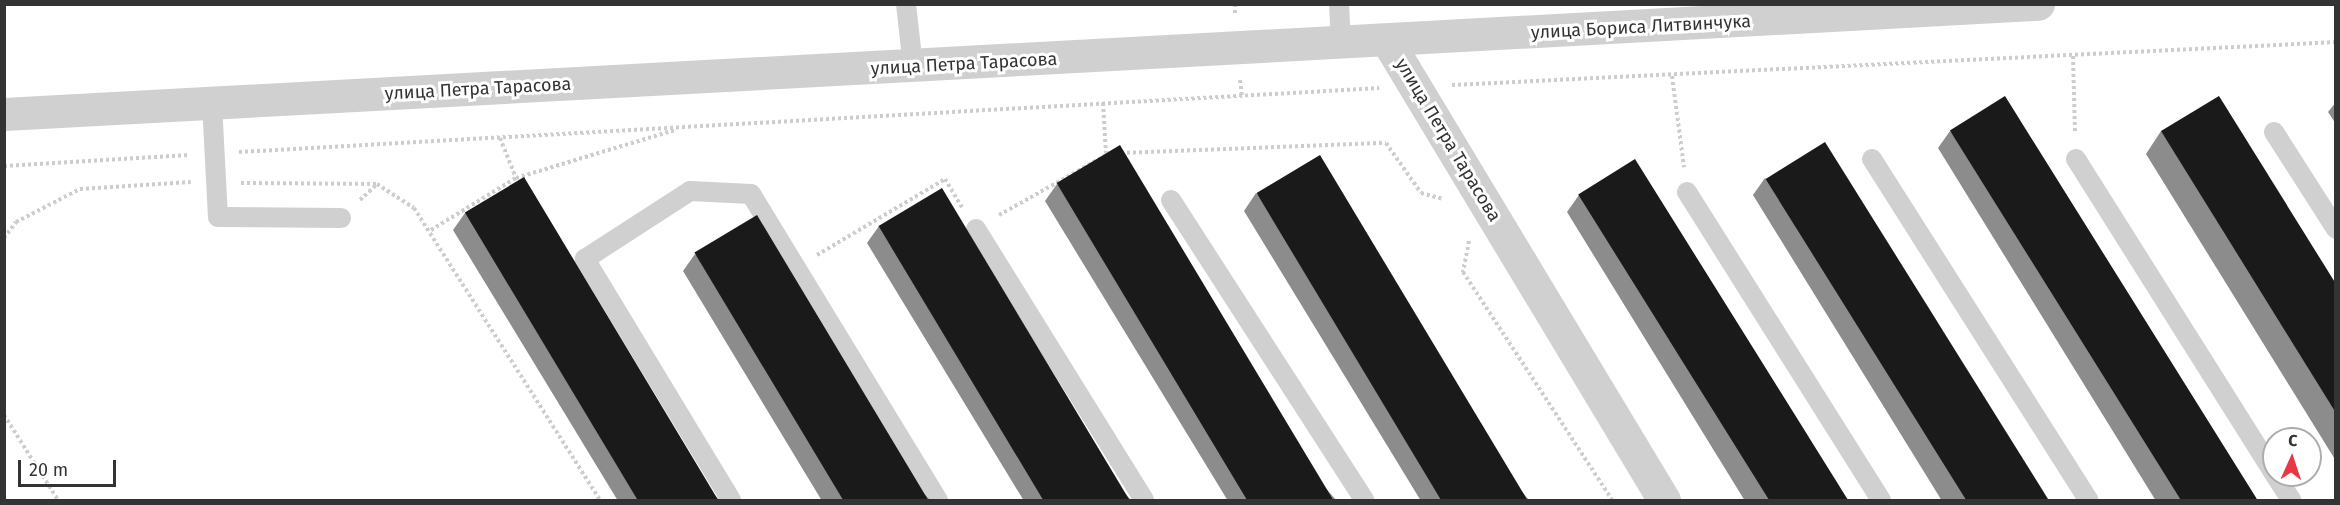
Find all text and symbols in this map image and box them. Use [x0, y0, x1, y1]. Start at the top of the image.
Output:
street label: улица Бориса Литвинчука [1530, 10, 1752, 44]
street label: улица Петра Тарасова [870, 48, 1058, 80]
street label: улица Петра Тарасова [1391, 54, 1505, 226]
street label: улица Петра Тарасова [384, 73, 572, 105]
north arrow [2262, 427, 2322, 487]
text: С [2288, 431, 2298, 450]
scale bar [21, 448, 118, 486]
text: 20 m [29, 459, 68, 481]

